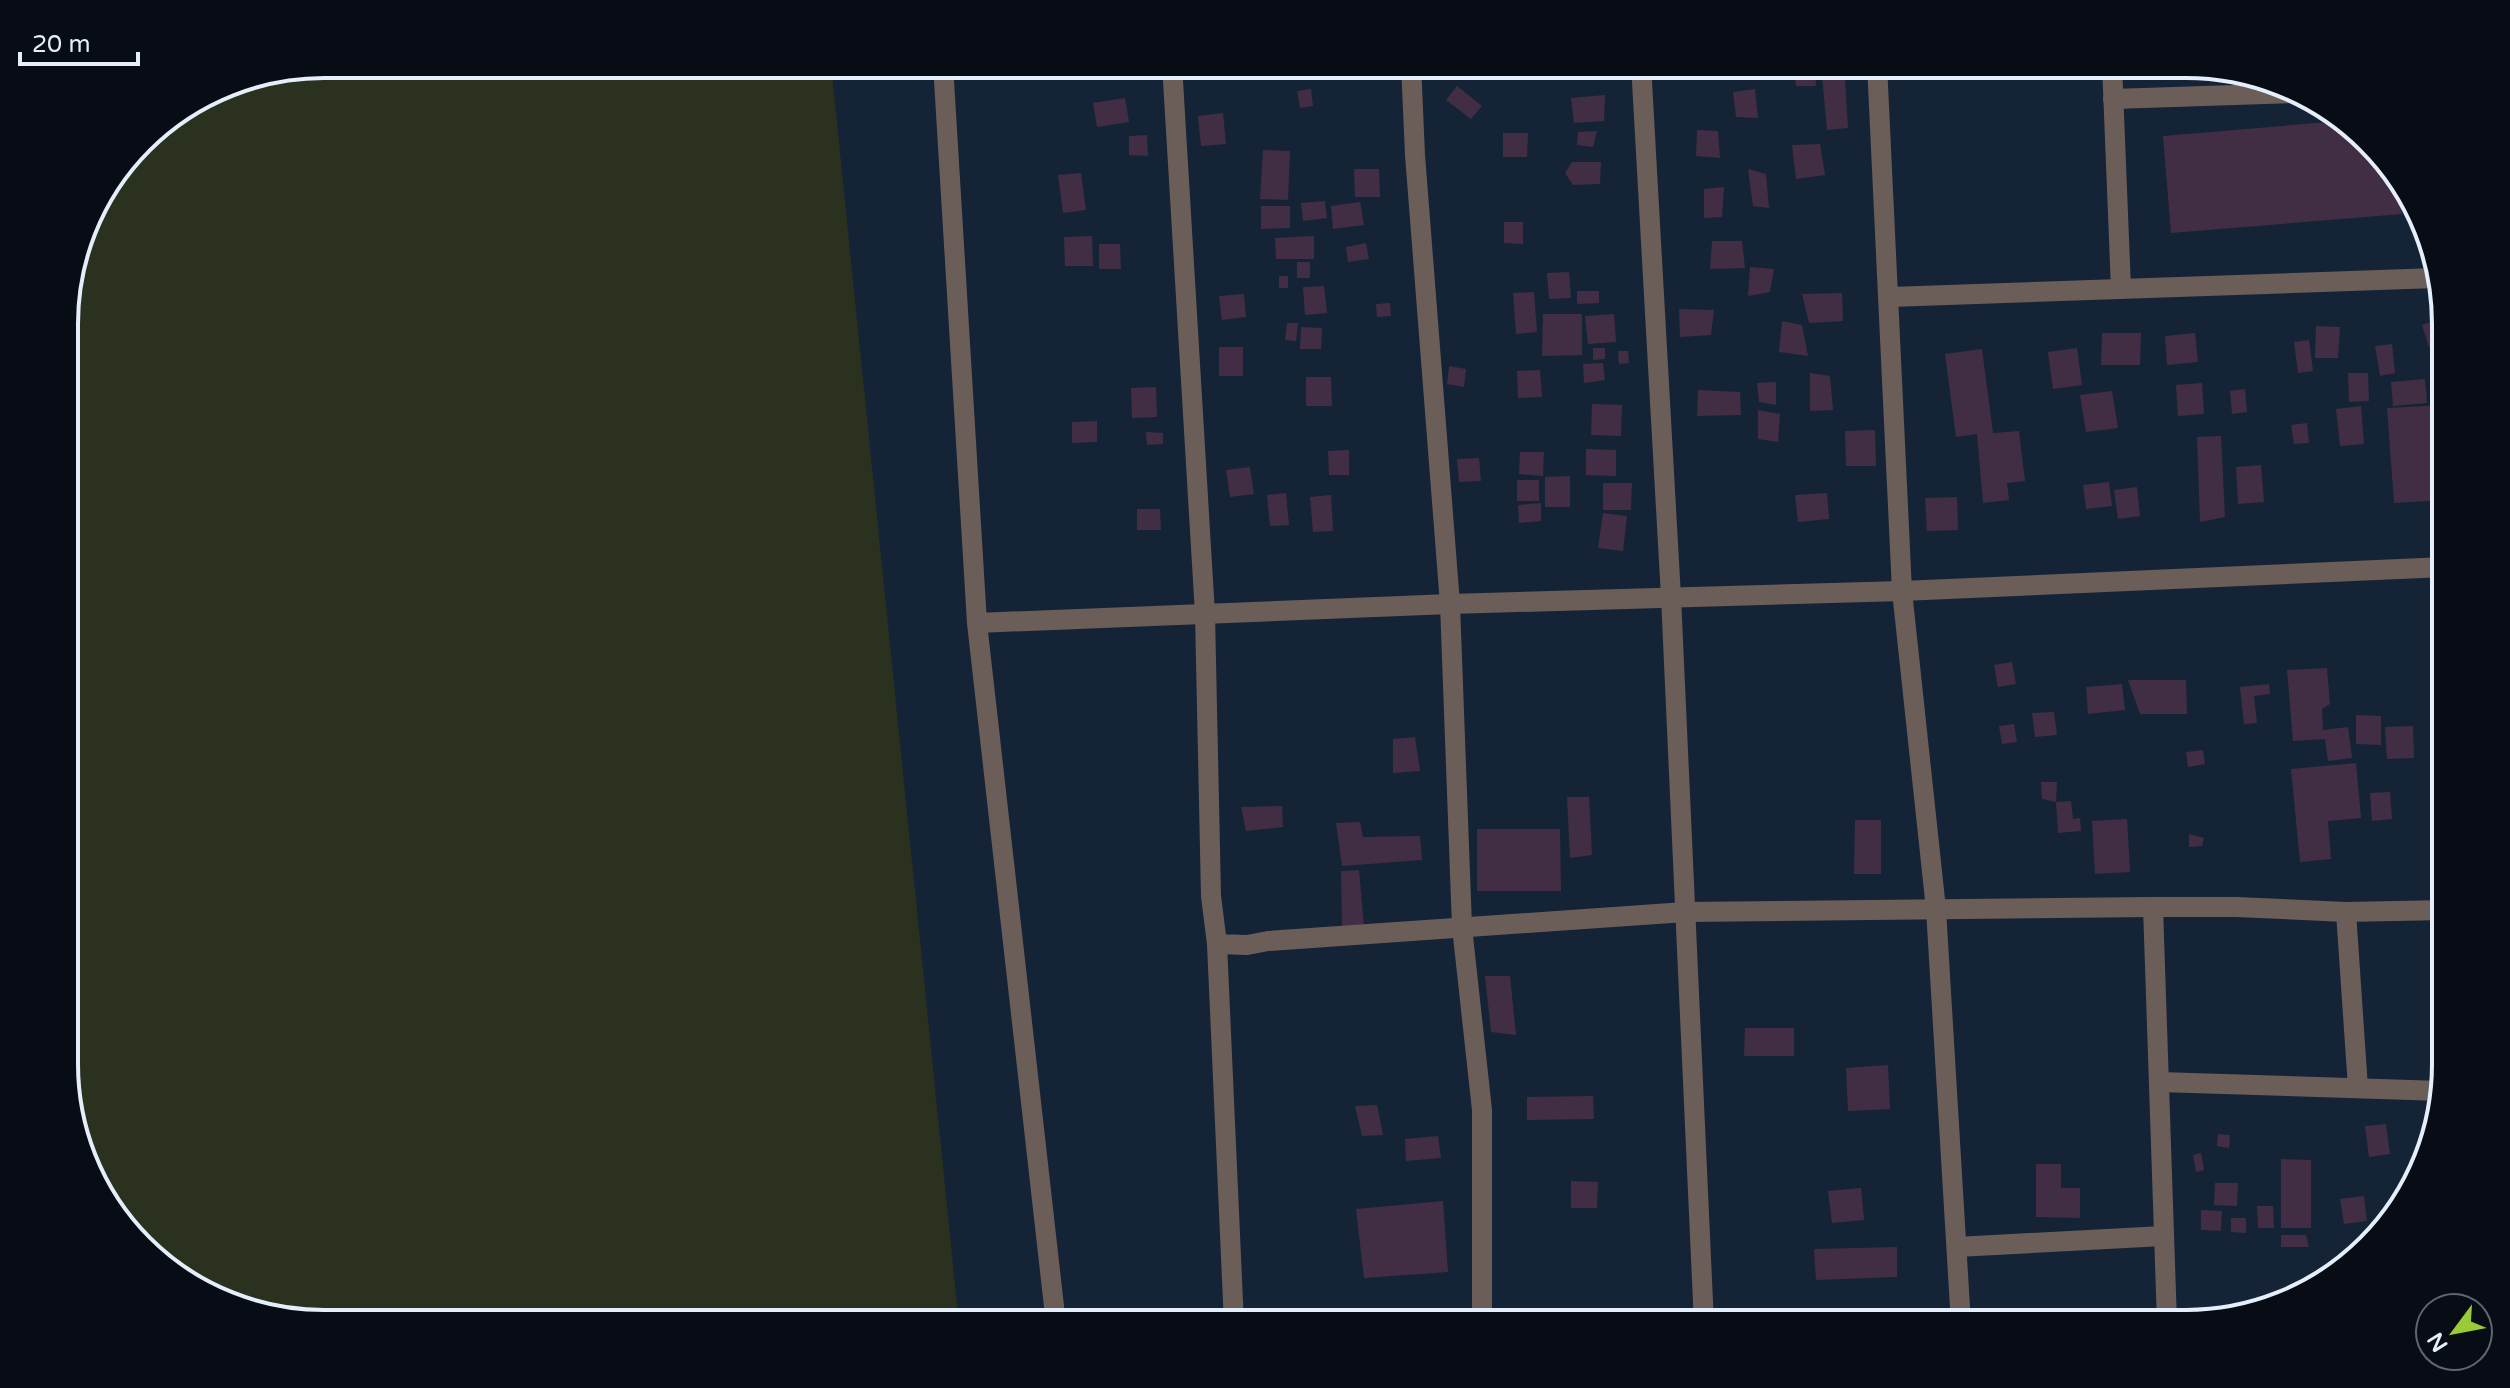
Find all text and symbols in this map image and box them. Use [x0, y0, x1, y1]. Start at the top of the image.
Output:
scale bar [20, 16, 138, 66]
text: 20 m [32, 30, 90, 59]
north arrow [2414, 1292, 2494, 1372]
text: N [2422, 1328, 2454, 1356]

